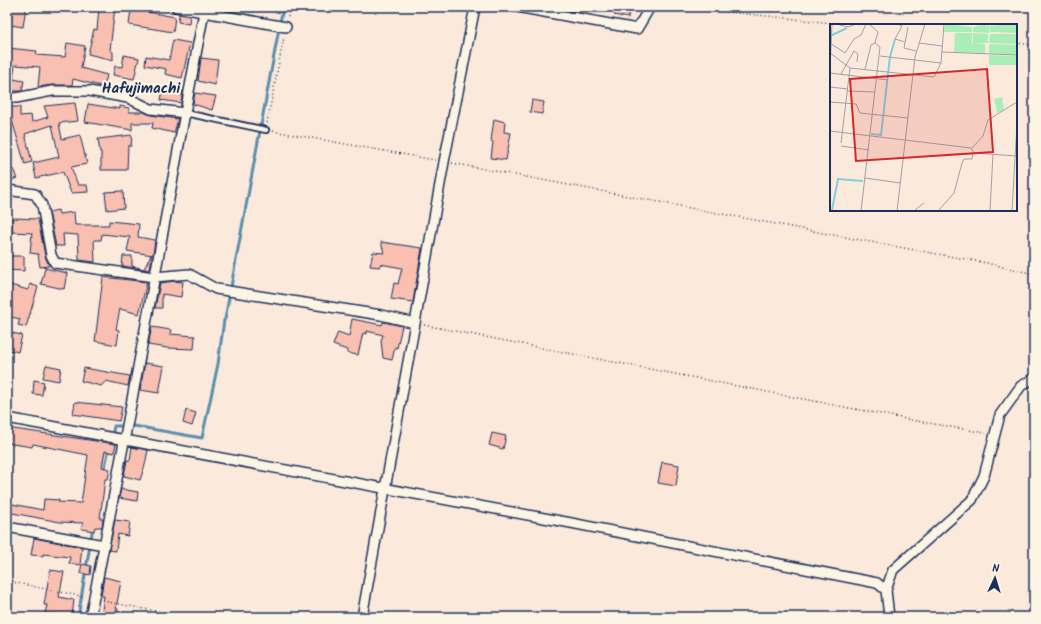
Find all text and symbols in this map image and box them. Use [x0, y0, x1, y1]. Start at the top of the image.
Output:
inset map [830, 24, 1017, 211]
district label: Hafujimachi [102, 77, 181, 101]
north arrow [975, 558, 1015, 598]
text: N [992, 560, 1000, 578]

